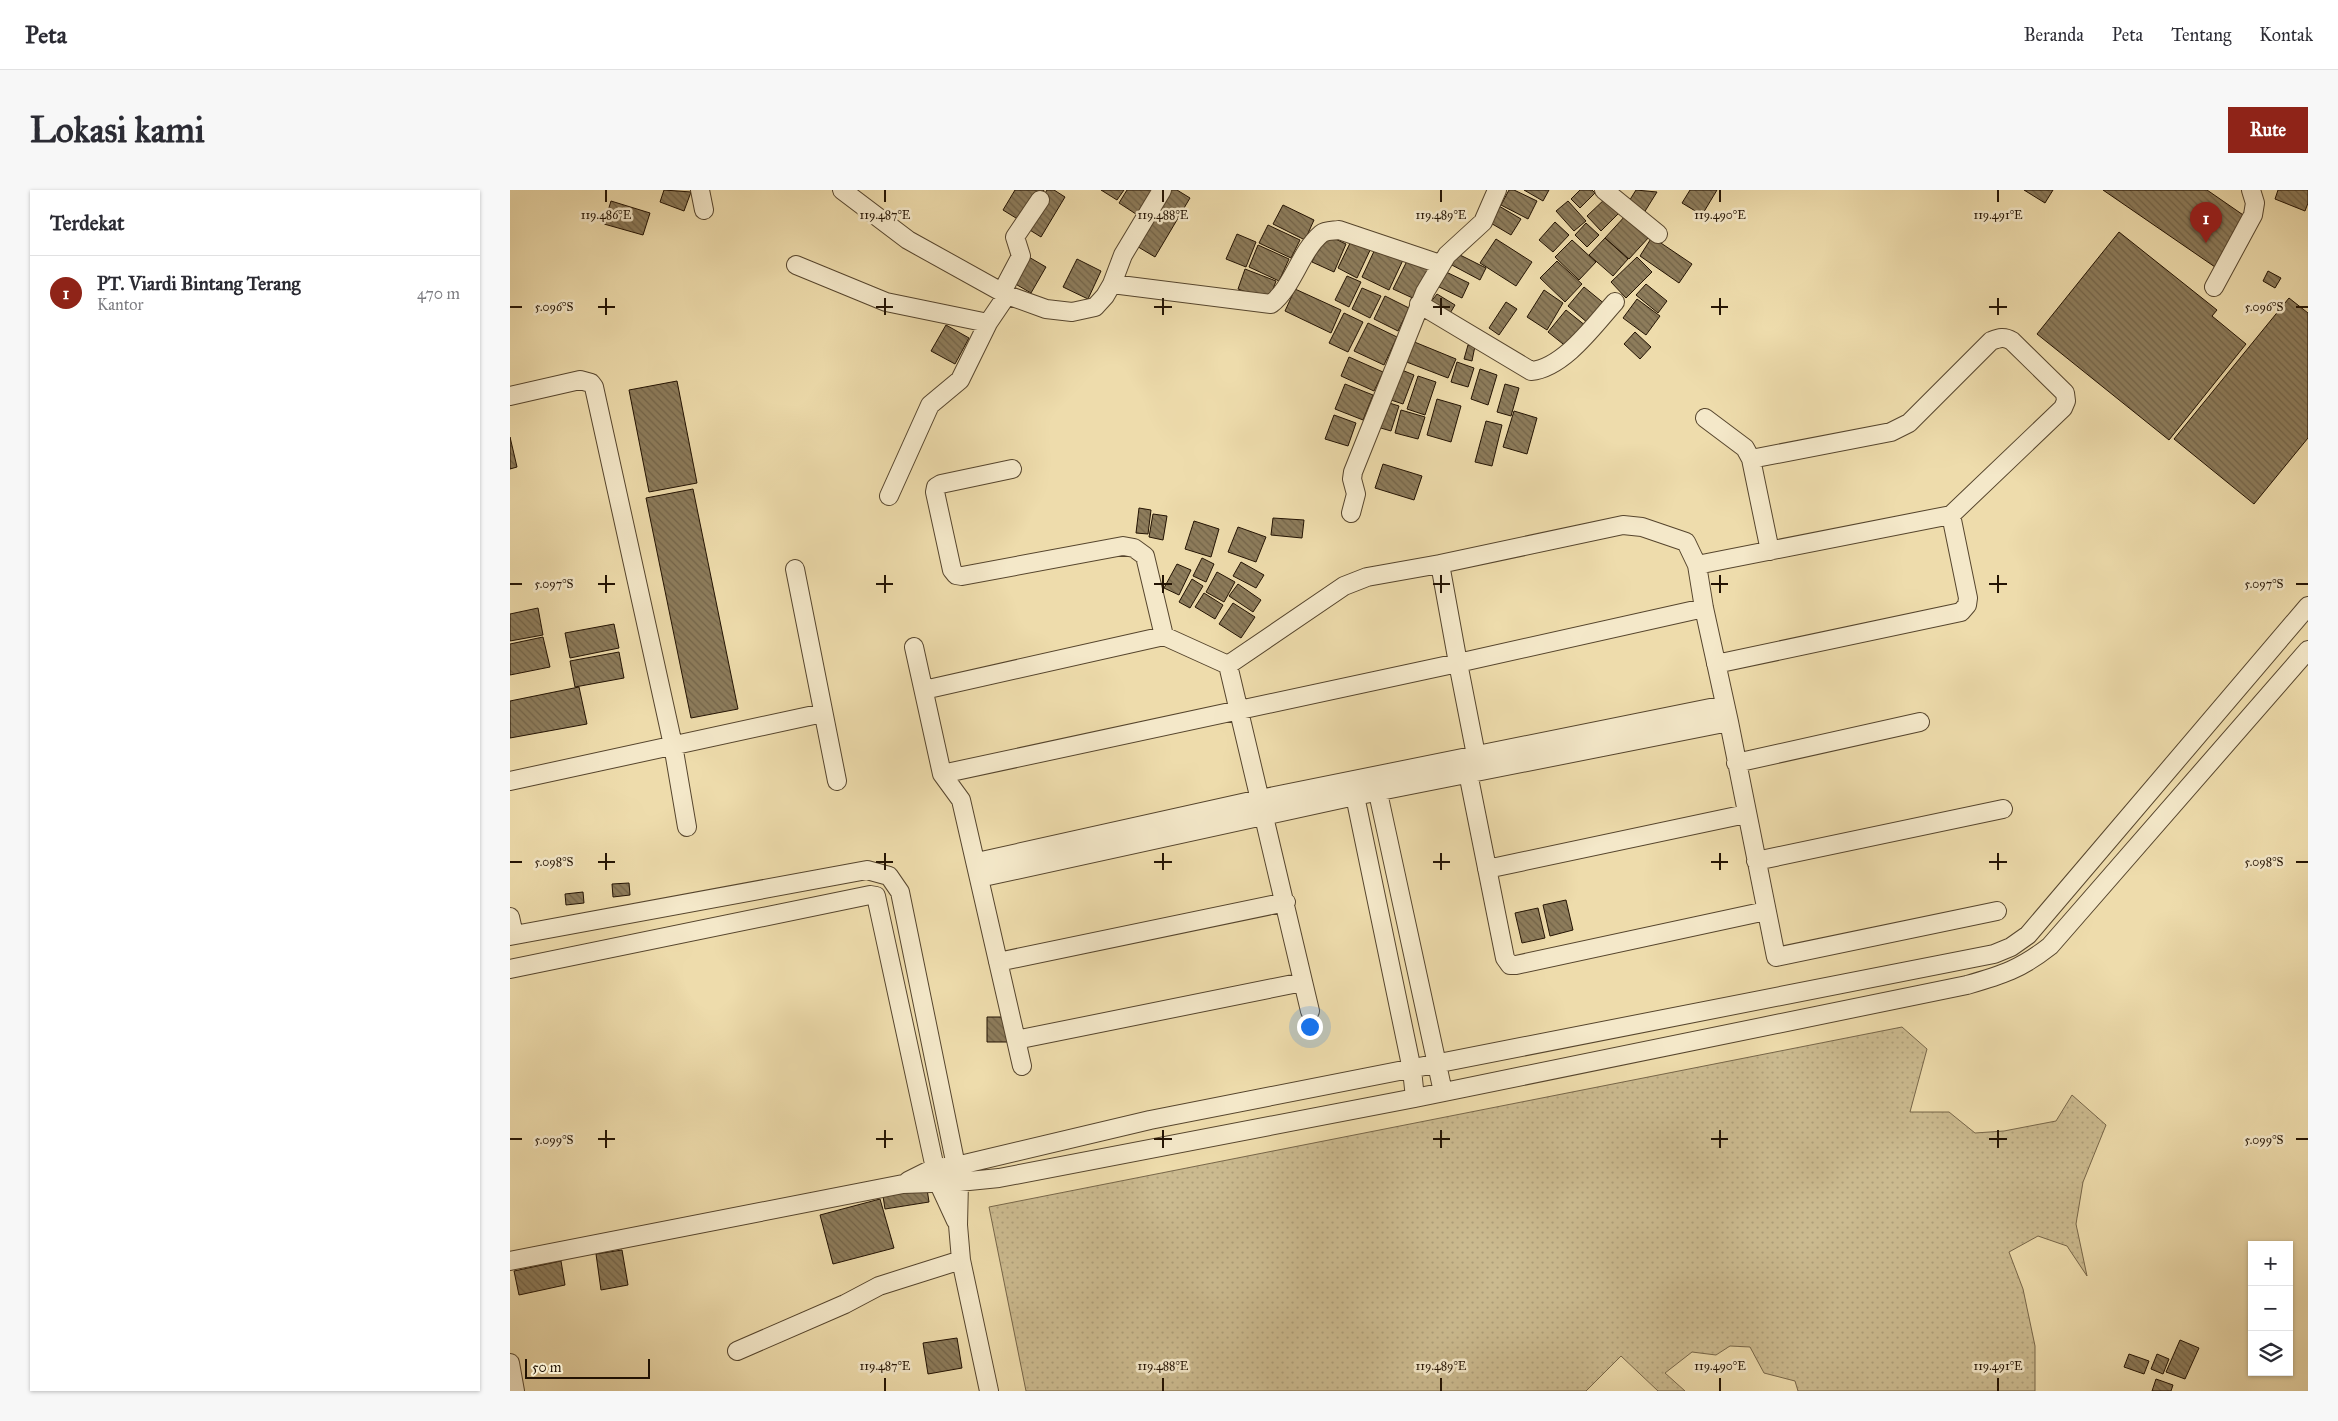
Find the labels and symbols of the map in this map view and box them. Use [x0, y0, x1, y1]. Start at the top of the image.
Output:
pin: 1 [2190, 202, 2222, 243]
text: 119.486°E [581, 208, 632, 222]
text: 119.487°E [860, 208, 911, 222]
text: 119.488°E [1138, 208, 1189, 222]
text: 119.489°E [1416, 208, 1467, 222]
text: 119.490°E [1694, 208, 1746, 222]
text: 119.491°E [1973, 208, 2023, 222]
text: 5.096°S [535, 300, 573, 314]
text: 5.096°S [2245, 300, 2283, 314]
text: 5.097°S [535, 577, 574, 591]
text: 5.097°S [2245, 577, 2284, 591]
text: 5.098°S [535, 855, 574, 869]
text: 5.098°S [2245, 855, 2284, 869]
your location [1297, 1014, 1323, 1040]
text: 5.099°S [535, 1133, 574, 1147]
text: 5.099°S [2245, 1133, 2284, 1147]
scale bar [525, 1356, 650, 1379]
text: 119.487°E [860, 1359, 911, 1373]
text: 119.488°E [1138, 1359, 1189, 1373]
text: 119.489°E [1416, 1359, 1467, 1373]
text: 119.490°E [1694, 1359, 1746, 1373]
text: 119.491°E [1973, 1359, 2023, 1373]

